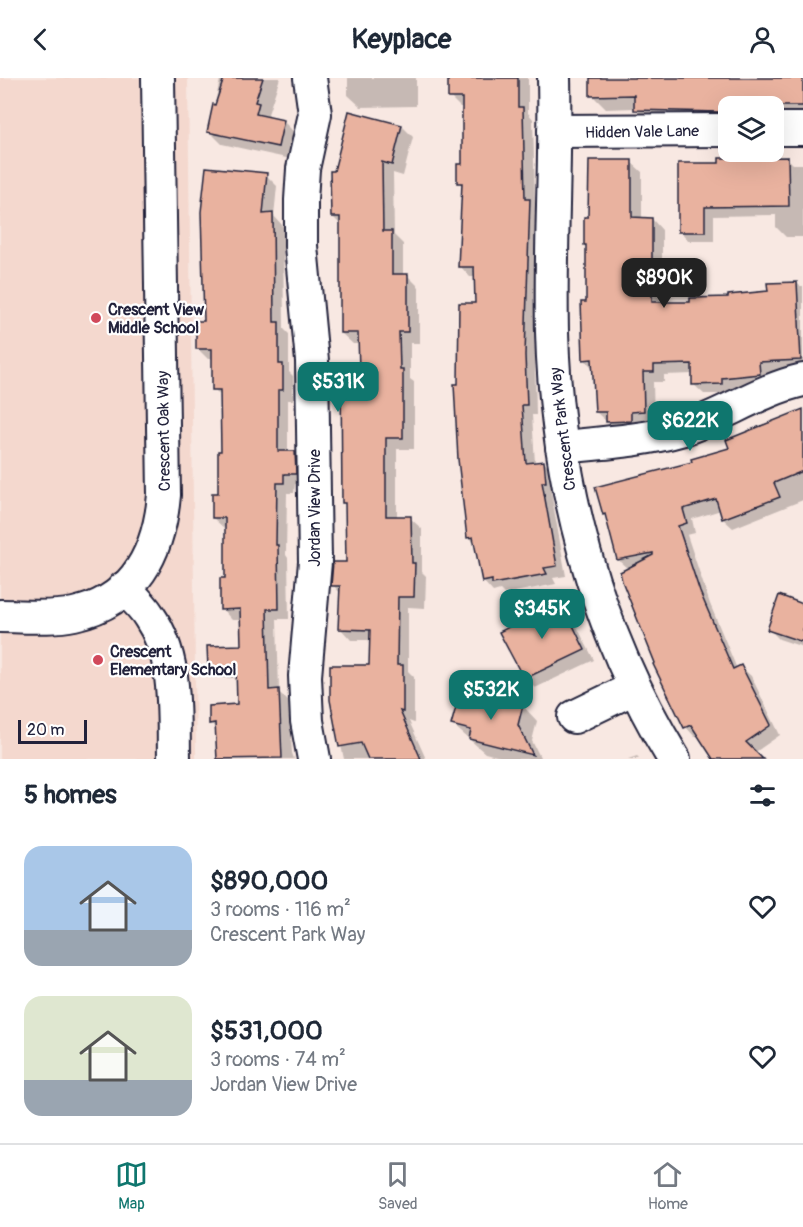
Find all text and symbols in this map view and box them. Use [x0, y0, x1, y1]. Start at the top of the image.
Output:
icon: back [24, 23, 57, 56]
text: Keyplace [352, 23, 451, 56]
icon: person [746, 23, 779, 56]
map controls [718, 96, 784, 162]
button: layers [718, 96, 784, 162]
street label: Hidden Vale Lane [585, 121, 699, 143]
pin: $890K [622, 258, 706, 309]
text: $890K [636, 265, 692, 290]
place label: Crescent View Middle School [108, 300, 204, 338]
marker: Crescent View Middle School [89, 311, 103, 325]
pin: $531K [296, 362, 380, 413]
street label: Crescent Park Way [545, 366, 580, 492]
text: $531K [312, 369, 364, 394]
street label: Crescent Oak Way [153, 370, 175, 491]
pin: $622K [648, 401, 732, 452]
text: $622K [662, 408, 718, 433]
street label: Jordan View Drive [305, 449, 325, 567]
pin: $345K [500, 589, 584, 640]
text: $345K [514, 596, 570, 621]
place label: Crescent Elementary School [110, 642, 237, 680]
marker: Crescent Elementary School [91, 653, 105, 667]
pin: $532K [449, 670, 533, 721]
text: $532K [463, 677, 519, 702]
scale bar [18, 717, 87, 744]
text: 20 m [27, 720, 65, 740]
text: 5 homes [24, 779, 117, 811]
icon: filters [746, 779, 779, 812]
text: $890,000 [210, 865, 328, 897]
icon: home [72, 870, 144, 942]
icon: heart [746, 890, 779, 923]
text: 3 rooms · 116 m² [210, 897, 351, 922]
text: Crescent Park Way [210, 922, 365, 947]
text: $531,000 [210, 1015, 323, 1047]
icon: home [72, 1020, 144, 1092]
icon: heart [746, 1040, 779, 1073]
text: 3 rooms · 74 m² [210, 1047, 346, 1072]
text: Jordan View Drive [210, 1072, 357, 1097]
tab: Map [115, 1158, 148, 1214]
tab: Saved [378, 1158, 418, 1214]
tab: Home [648, 1158, 688, 1214]

